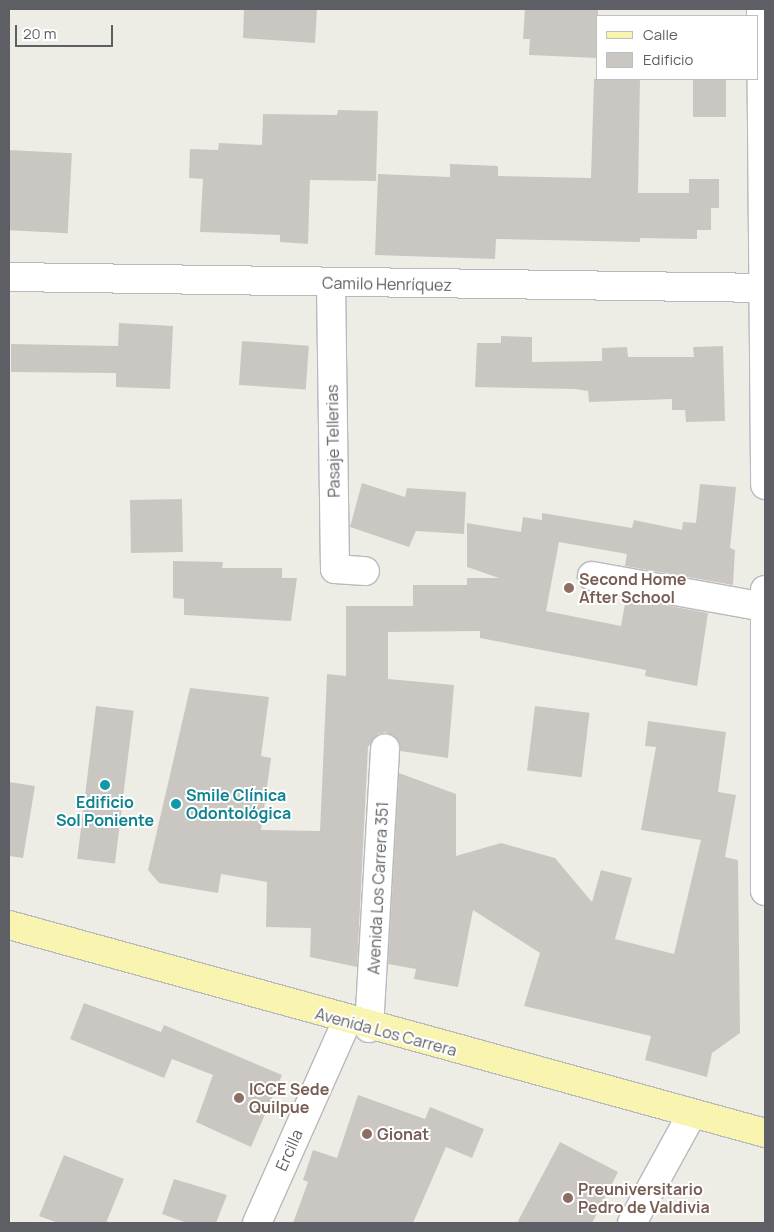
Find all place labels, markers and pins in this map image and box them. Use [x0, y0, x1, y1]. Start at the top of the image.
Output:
place label: Second Home After School [579, 569, 686, 607]
marker: Second Home After School [563, 582, 575, 594]
marker: Edificio Sol Poniente [99, 779, 111, 791]
place label: Smile Clínica Odontológica [186, 785, 291, 823]
place label: Edificio Sol Poniente [56, 792, 154, 830]
marker: Smile Clínica Odontológica [170, 798, 182, 810]
place label: ICCE Sede Quilpue [249, 1079, 329, 1117]
marker: ICCE Sede Quilpue [233, 1092, 245, 1104]
place label: Gionat [377, 1124, 429, 1144]
marker: Gionat [361, 1128, 373, 1140]
place label: Preuniversitario Pedro de Valdivia [578, 1179, 710, 1217]
marker: Preuniversitario Pedro de Valdivia [562, 1192, 574, 1204]

